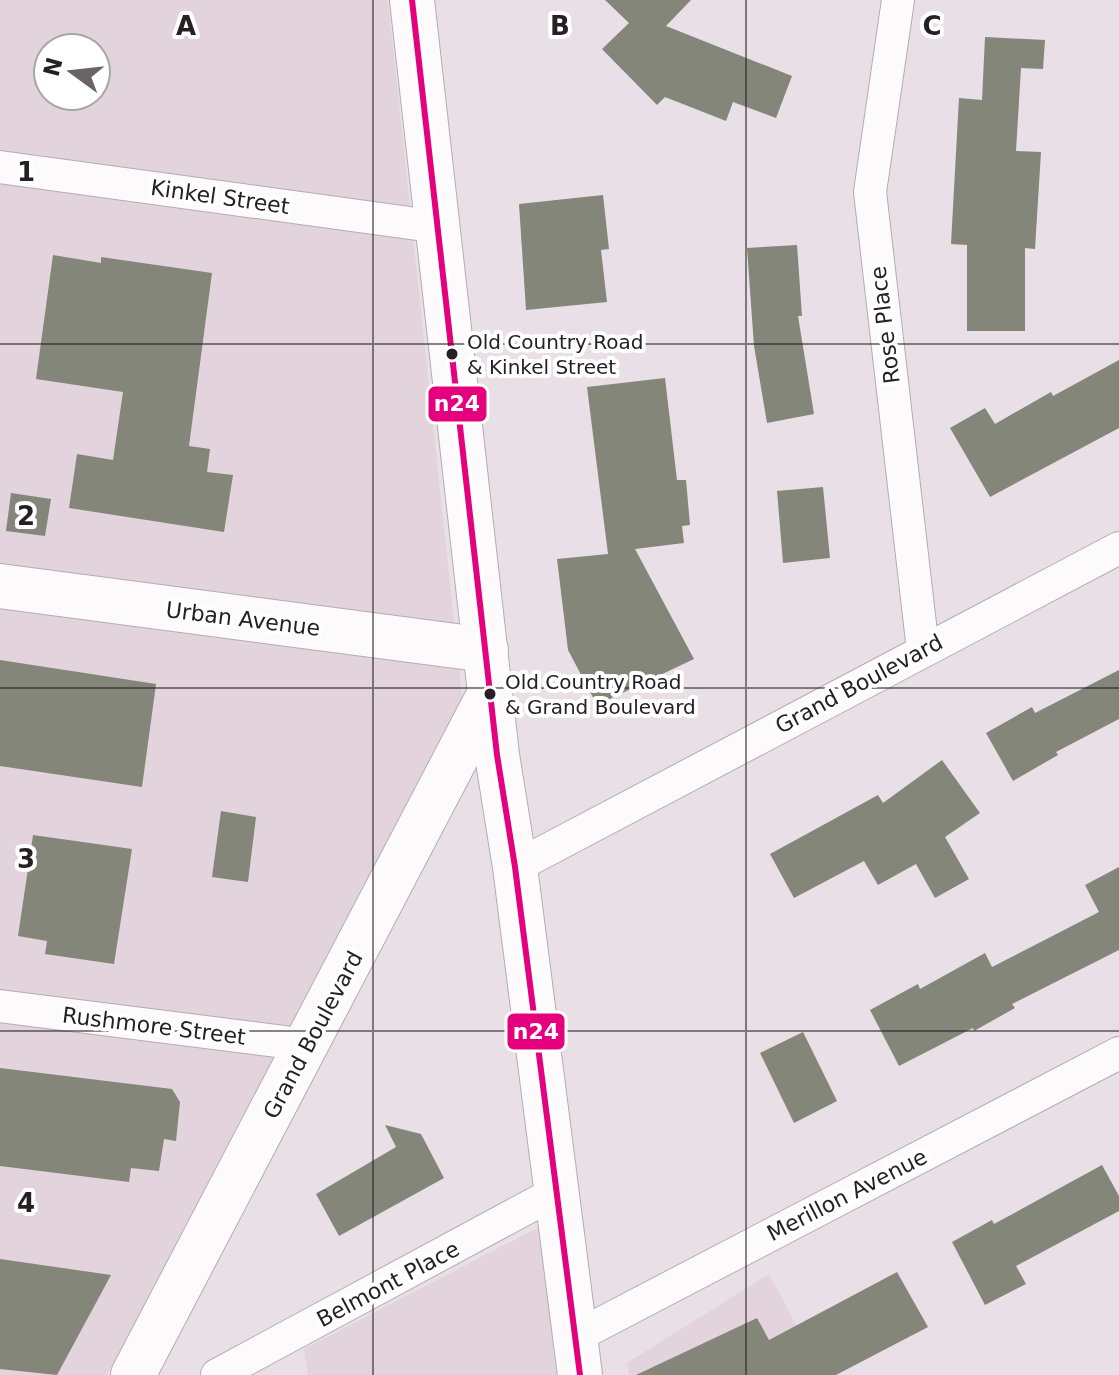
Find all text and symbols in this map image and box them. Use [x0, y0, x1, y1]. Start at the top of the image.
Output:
text: A [176, 11, 196, 41]
text: B [550, 11, 570, 41]
text: C [922, 11, 942, 41]
north arrow [32, 32, 112, 112]
text: N [39, 55, 68, 79]
text: 1 [17, 157, 35, 187]
street label: Kinkel Street [149, 175, 291, 219]
street label: Rose Place [865, 265, 905, 385]
place label: Old Country Road & Kinkel Street [467, 330, 643, 379]
marker: Old Country Road & Kinkel Street [444, 346, 460, 362]
line badge: n24 [427, 385, 488, 423]
text: n24 [434, 391, 480, 416]
text: 2 [17, 501, 35, 531]
street label: Urban Avenue [164, 597, 322, 641]
street label: Grand Boulevard [771, 629, 947, 739]
place label: Old Country Road & Grand Boulevard [505, 670, 696, 719]
marker: Old Country Road & Grand Boulevard [482, 686, 498, 702]
text: 3 [17, 844, 35, 874]
street label: Grand Boulevard [258, 947, 368, 1123]
street label: Rushmore Street [61, 1002, 247, 1050]
line badge: n24 [506, 1012, 566, 1051]
text: n24 [513, 1019, 559, 1044]
street label: Merillon Avenue [763, 1144, 931, 1246]
text: 4 [17, 1188, 35, 1218]
street label: Belmont Place [313, 1236, 463, 1332]

